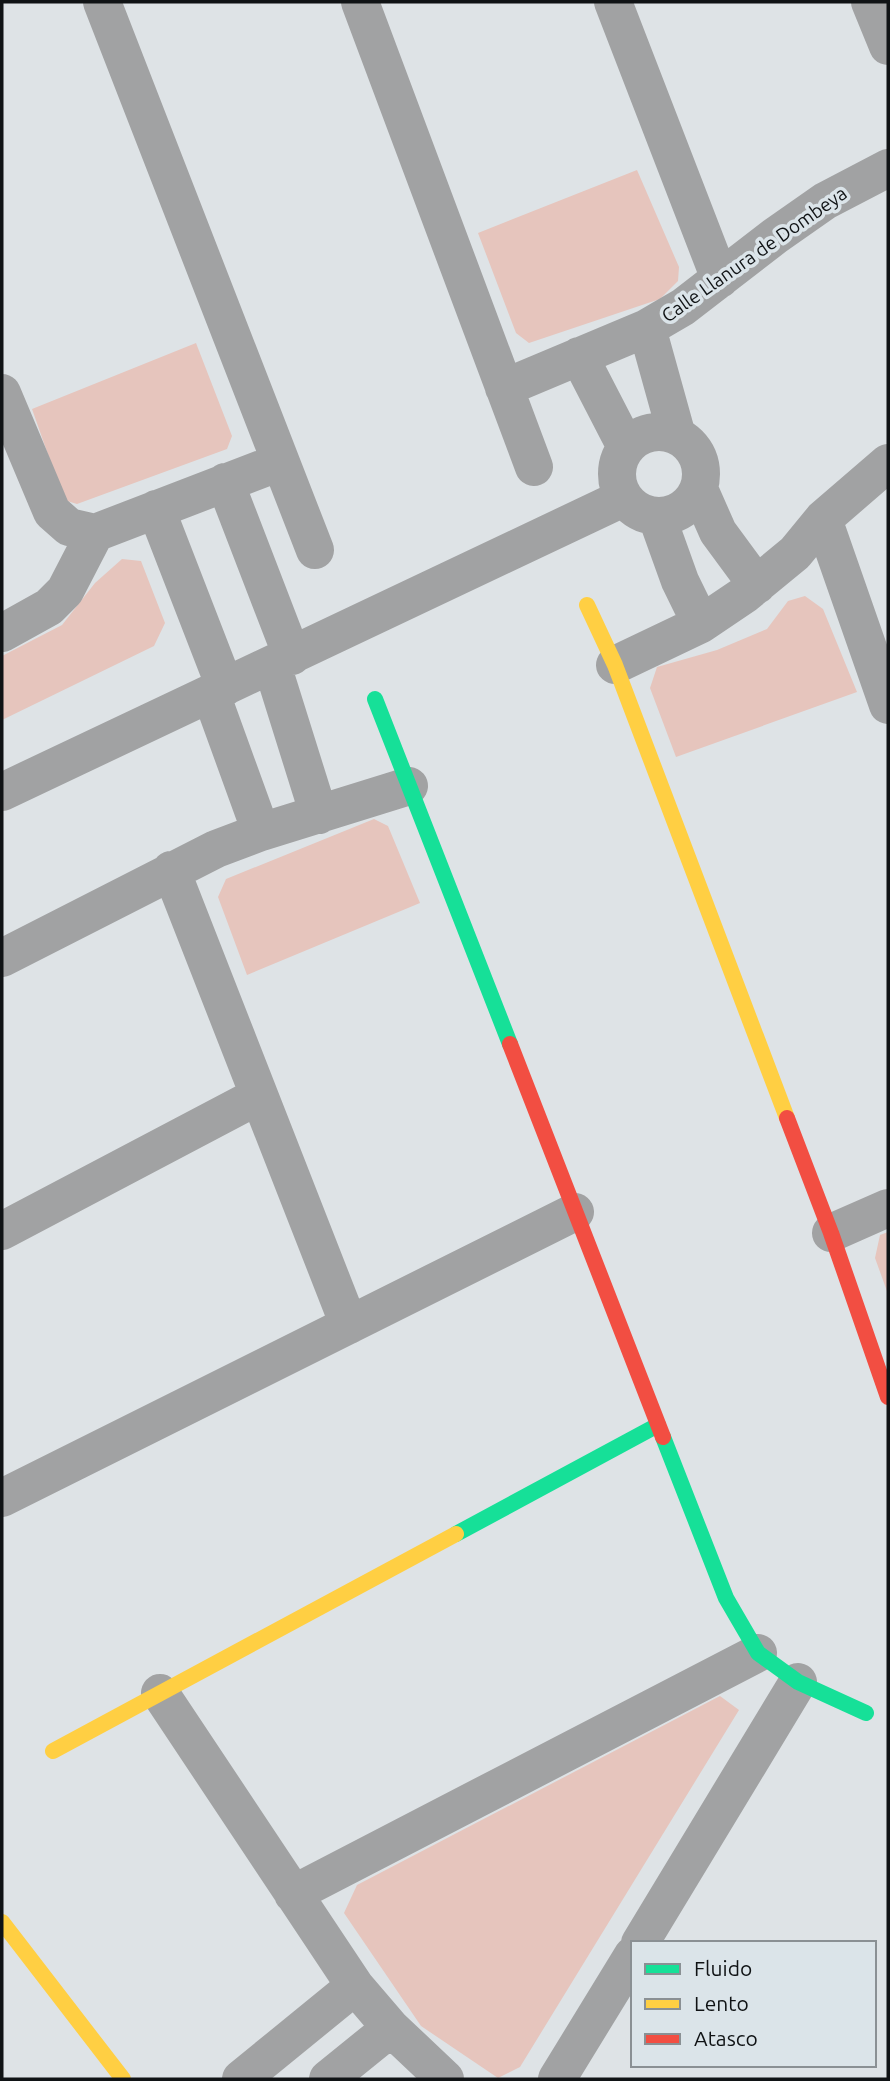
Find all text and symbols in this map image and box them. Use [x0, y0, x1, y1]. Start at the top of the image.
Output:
street label: Calle Llanura de Dombeya [657, 182, 851, 326]
legend [631, 1941, 876, 2067]
text: Fluido [694, 1956, 752, 1980]
text: Lento [694, 1991, 749, 2015]
text: Atasco [694, 2026, 758, 2050]

